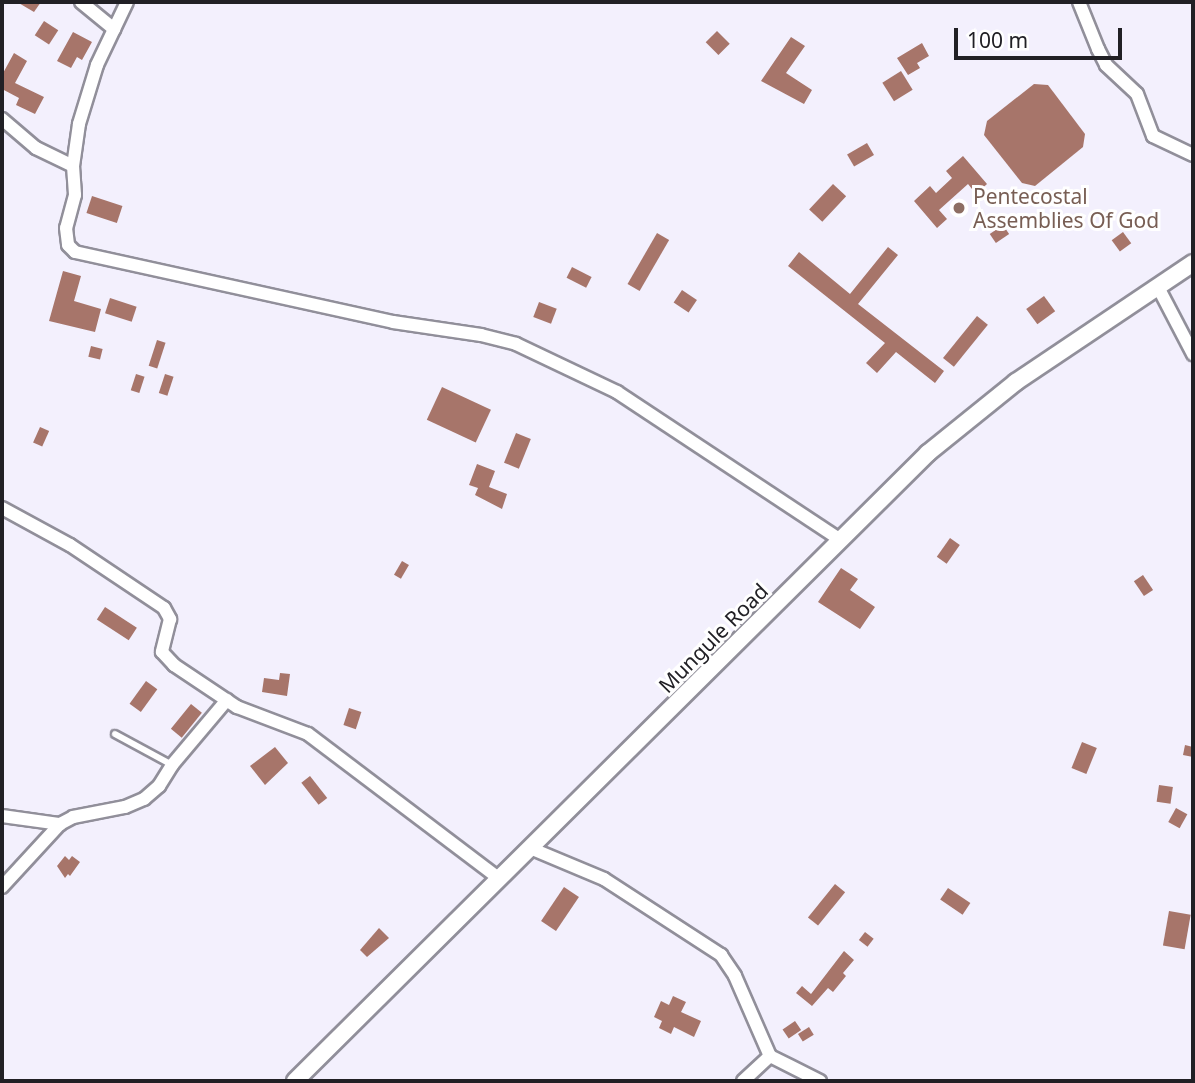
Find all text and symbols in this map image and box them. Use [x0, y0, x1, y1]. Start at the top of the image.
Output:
scale bar [957, 14, 1125, 58]
text: 100 m [967, 26, 1028, 54]
place label: Pentecostal Assemblies Of God [973, 183, 1159, 233]
marker: Pentecostal Assemblies Of God [951, 200, 967, 216]
street label: Mungule Road [653, 578, 773, 698]

